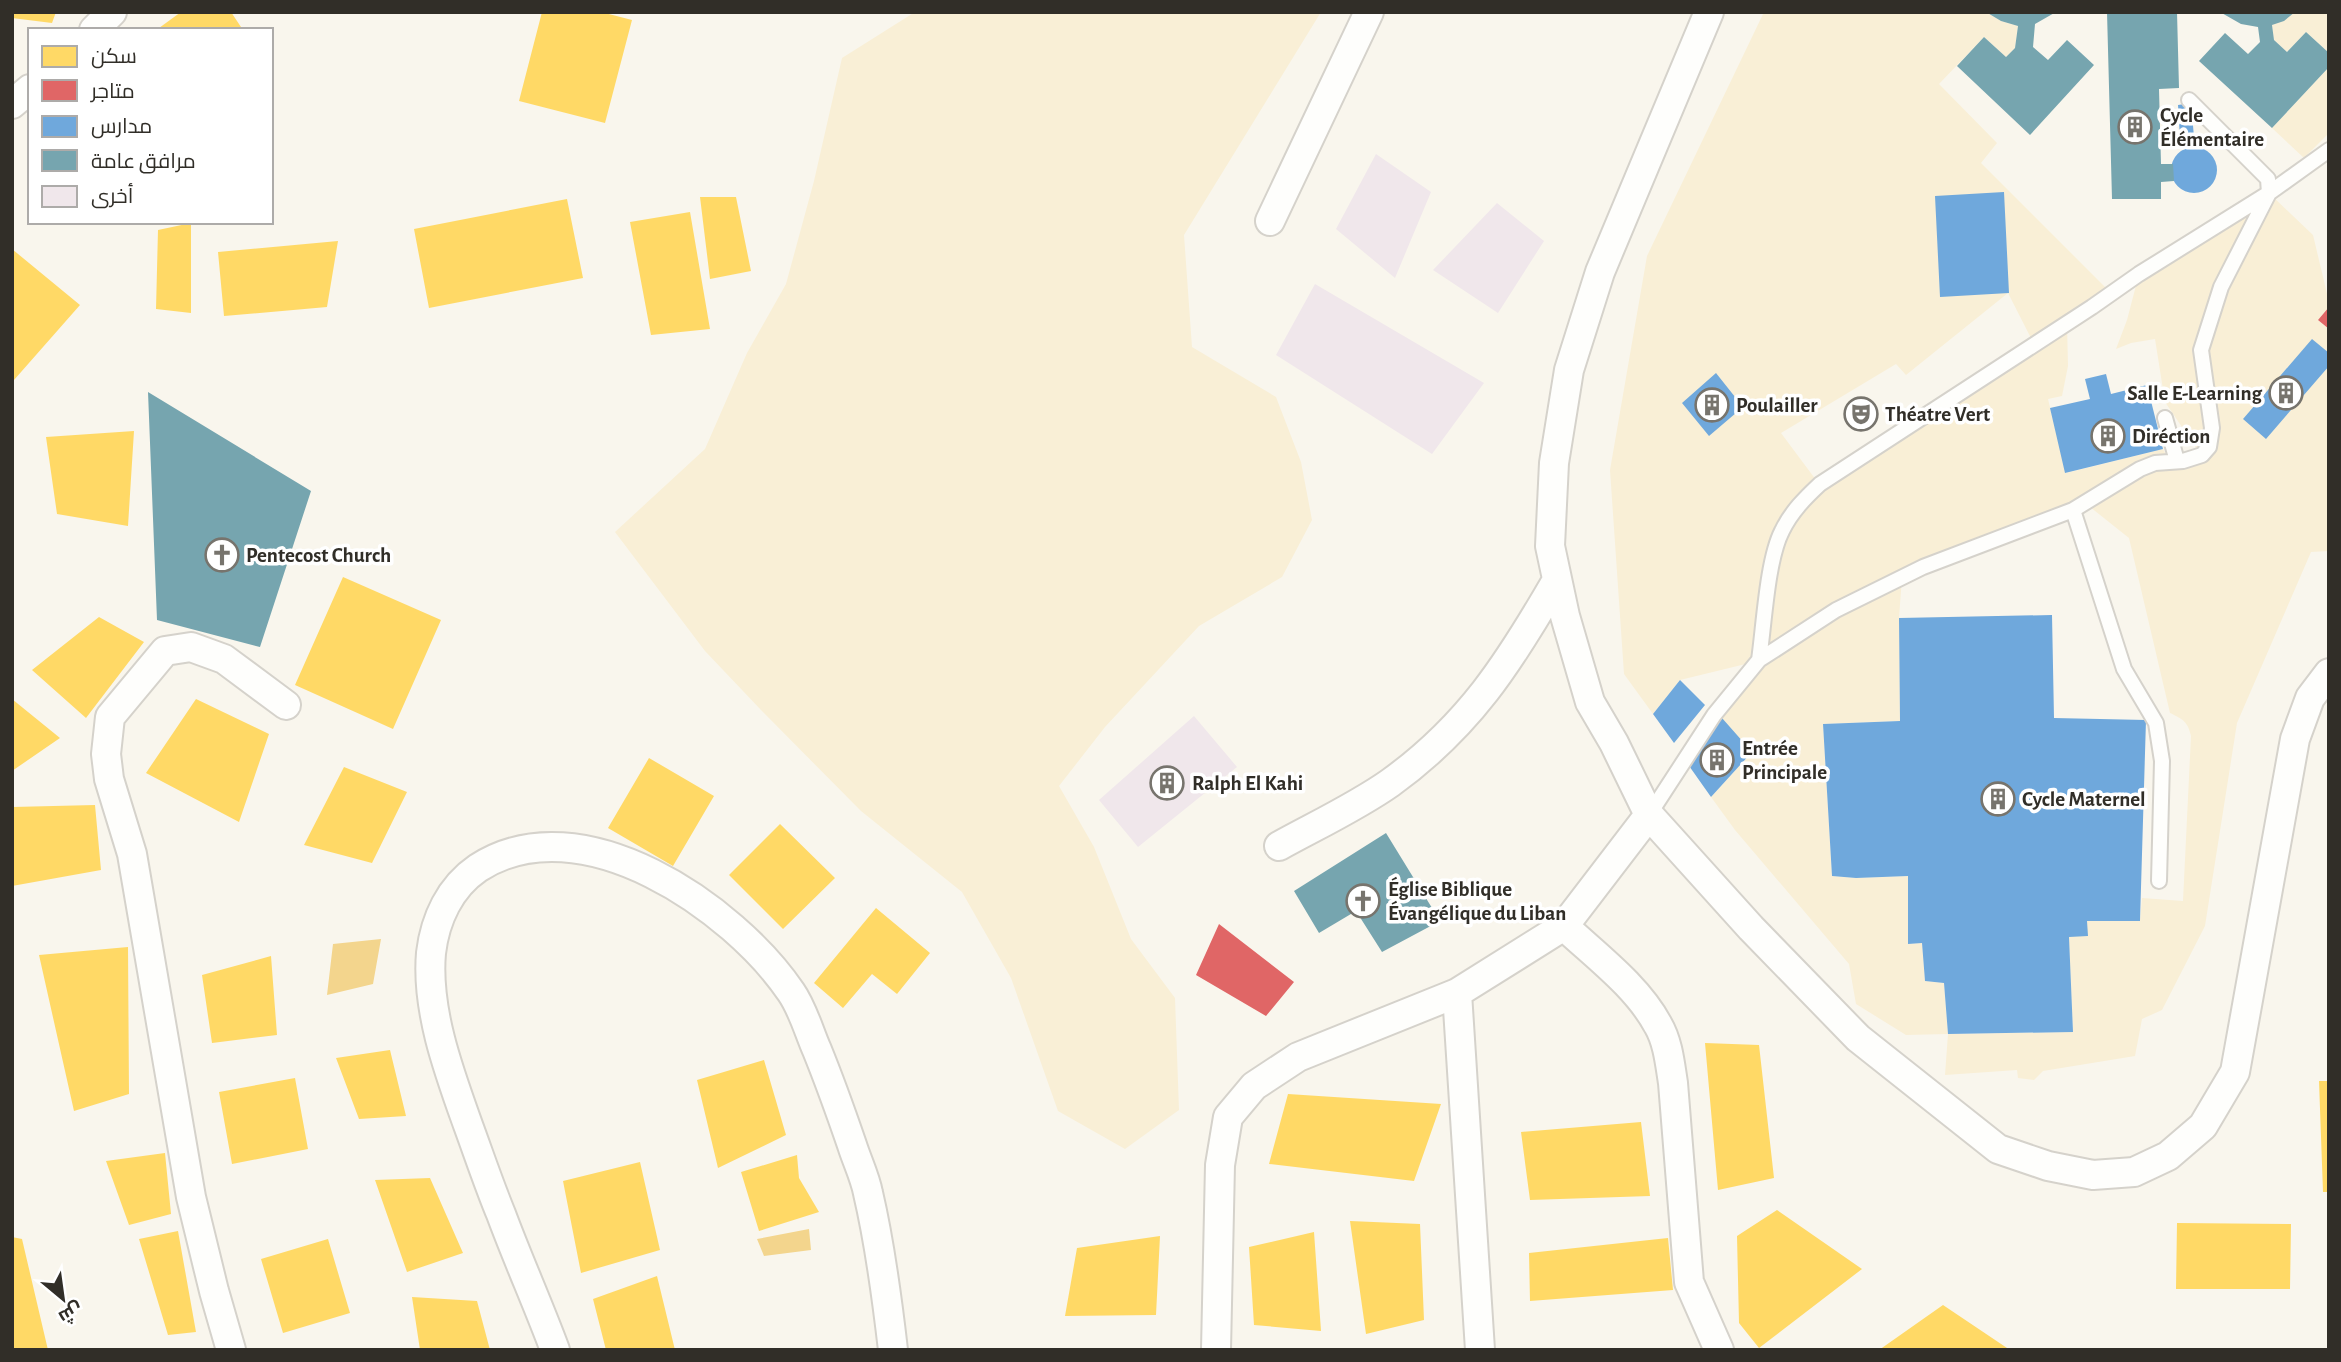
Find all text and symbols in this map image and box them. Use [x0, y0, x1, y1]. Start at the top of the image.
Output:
legend [28, 28, 273, 224]
text: سكن [91, 46, 137, 69]
text: متاجر [90, 81, 135, 103]
place label: Cycle Élémentaire [2160, 105, 2264, 150]
building icon: Cycle Élémentaire [2116, 108, 2154, 146]
text: مدارس [91, 116, 152, 139]
text: مرافق عامة [91, 151, 196, 174]
text: أخرى [91, 183, 133, 209]
building icon: Salle E-Learning [2267, 374, 2305, 412]
place label: Salle E-Learning [2127, 383, 2262, 404]
building icon: Poulailler [1693, 386, 1731, 424]
place label: Poulailler [1736, 395, 1818, 416]
theatre icon: Théatre Vert [1842, 395, 1880, 433]
place label: Théatre Vert [1885, 404, 1990, 425]
building icon: Diréction [2089, 417, 2127, 455]
place label: Diréction [2132, 426, 2210, 447]
church icon: Pentecost Church [203, 536, 241, 574]
place label: Pentecost Church [246, 545, 391, 566]
place label: Entrée Principale [1742, 738, 1827, 783]
building icon: Entrée Principale [1698, 741, 1736, 779]
building icon: Ralph El Kahi [1148, 764, 1186, 802]
place label: Ralph El Kahi [1192, 773, 1303, 794]
building icon: Cycle Maternel [1979, 780, 2017, 818]
place label: Cycle Maternel [2022, 789, 2146, 810]
place label: Église Biblique Évangélique du Liban [1388, 876, 1566, 924]
church icon: Église Biblique Évangélique du Liban [1344, 882, 1382, 920]
north arrow [28, 1264, 98, 1334]
text: ش [55, 1297, 86, 1328]

